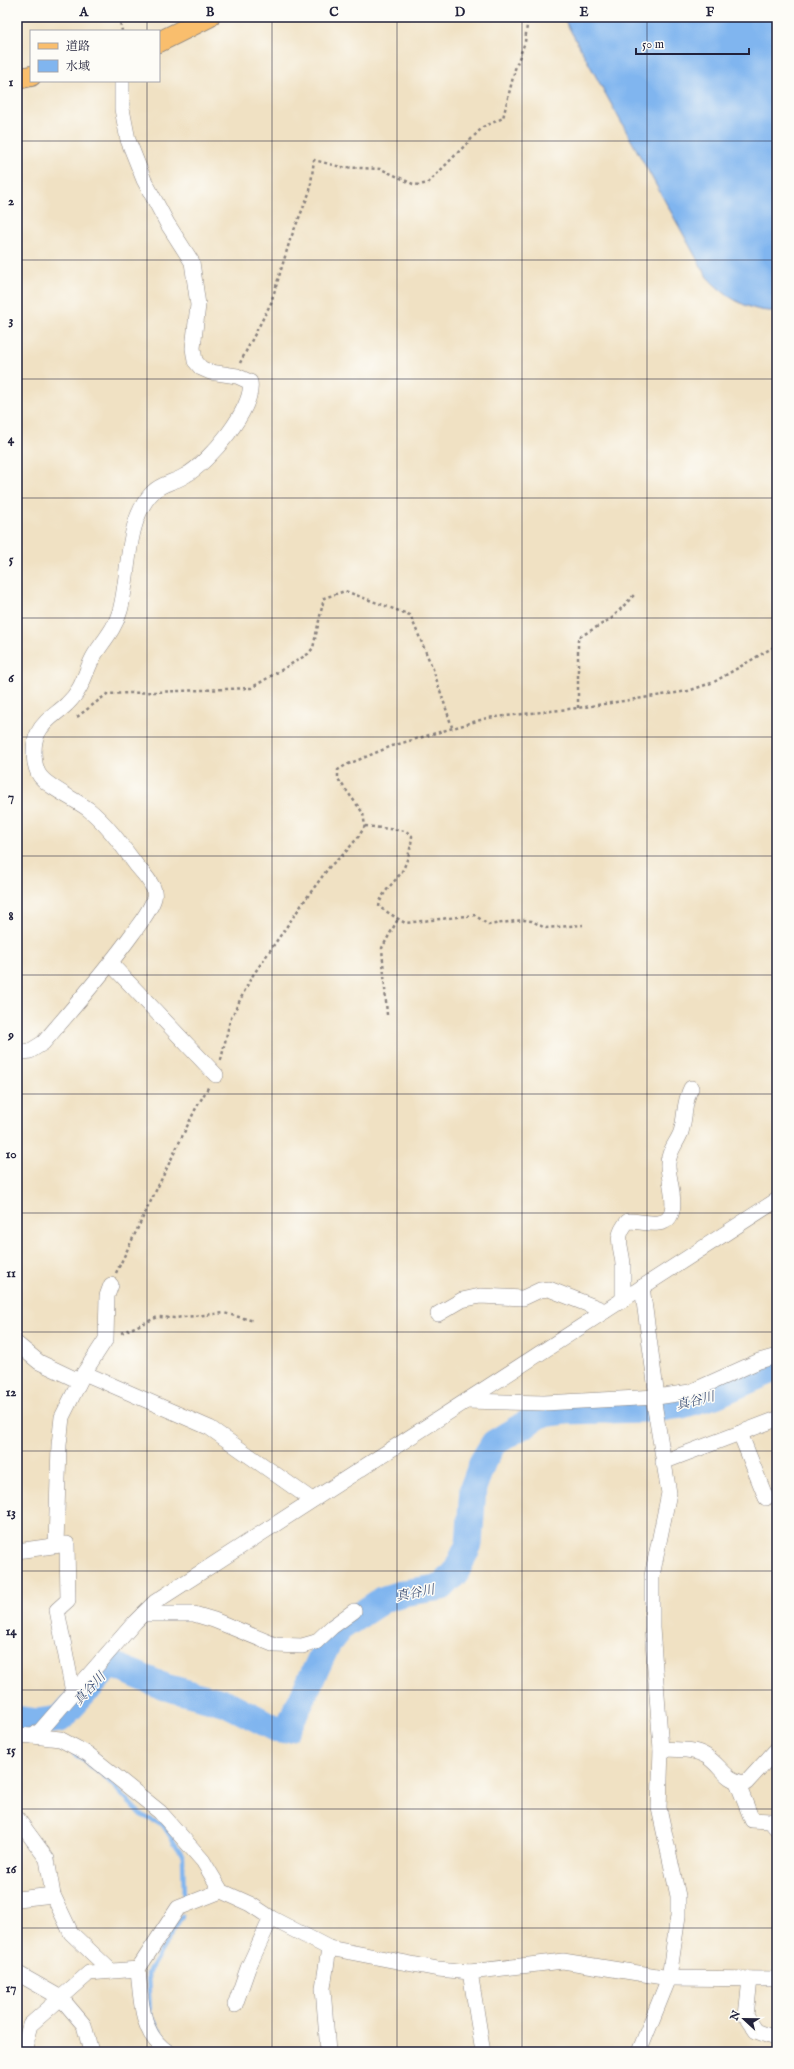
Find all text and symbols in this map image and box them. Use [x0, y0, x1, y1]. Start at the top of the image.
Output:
text: A [79, 4, 90, 21]
text: B [206, 4, 215, 21]
text: C [329, 4, 339, 21]
text: D [455, 4, 466, 21]
text: E [579, 4, 589, 21]
text: F [706, 4, 715, 21]
legend [30, 30, 160, 82]
scale bar [636, 30, 749, 56]
text: 50 m [642, 37, 664, 52]
text: 道路 [66, 39, 90, 54]
text: 水域 [66, 59, 90, 74]
text: 1 [9, 74, 14, 91]
text: 2 [8, 193, 14, 210]
text: 3 [9, 312, 14, 329]
text: 4 [8, 431, 15, 448]
text: 5 [9, 551, 14, 568]
text: 6 [8, 670, 14, 687]
text: 7 [8, 789, 14, 806]
text: 8 [8, 908, 14, 925]
text: 9 [7, 1027, 14, 1044]
text: 10 [5, 1146, 17, 1163]
text: 11 [6, 1265, 16, 1282]
text: 12 [6, 1384, 16, 1401]
water label: 真谷川 [674, 1388, 718, 1414]
text: 13 [6, 1504, 16, 1521]
water label: 真谷川 [395, 1581, 438, 1606]
text: 14 [5, 1623, 17, 1640]
water label: 真谷川 [71, 1668, 111, 1709]
text: 15 [6, 1742, 16, 1759]
text: 16 [6, 1861, 17, 1878]
text: 17 [6, 1980, 16, 1997]
north arrow [724, 1999, 764, 2039]
text: N [727, 2008, 744, 2024]

